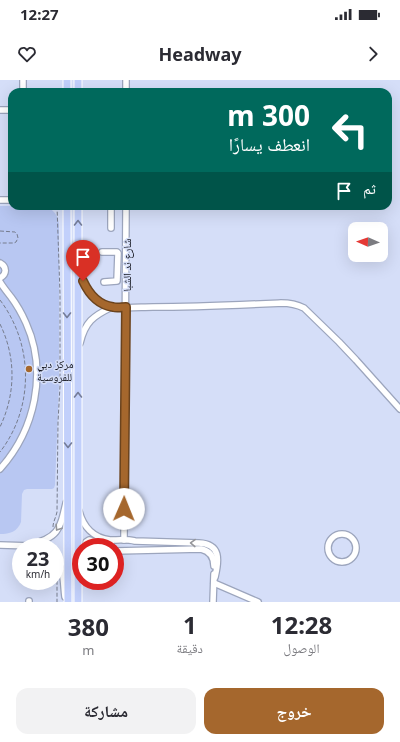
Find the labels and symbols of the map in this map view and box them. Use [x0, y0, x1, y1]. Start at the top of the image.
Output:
one-way arrow [74, 220, 82, 226]
north arrow [348, 222, 388, 262]
street label: شارع ند الشبا [119, 238, 134, 292]
pin [66, 240, 100, 281]
one-way arrow [63, 312, 71, 318]
place label: مركز دبي للفروسية [37, 356, 73, 384]
marker: مركز دبي للفروسية [24, 364, 34, 374]
one-way arrow [74, 392, 82, 398]
one-way arrow [64, 442, 72, 448]
position arrow [103, 488, 145, 530]
one-way arrow [55, 524, 63, 531]
speed limit sign: 30 [72, 538, 124, 590]
one-way arrow [190, 538, 196, 547]

